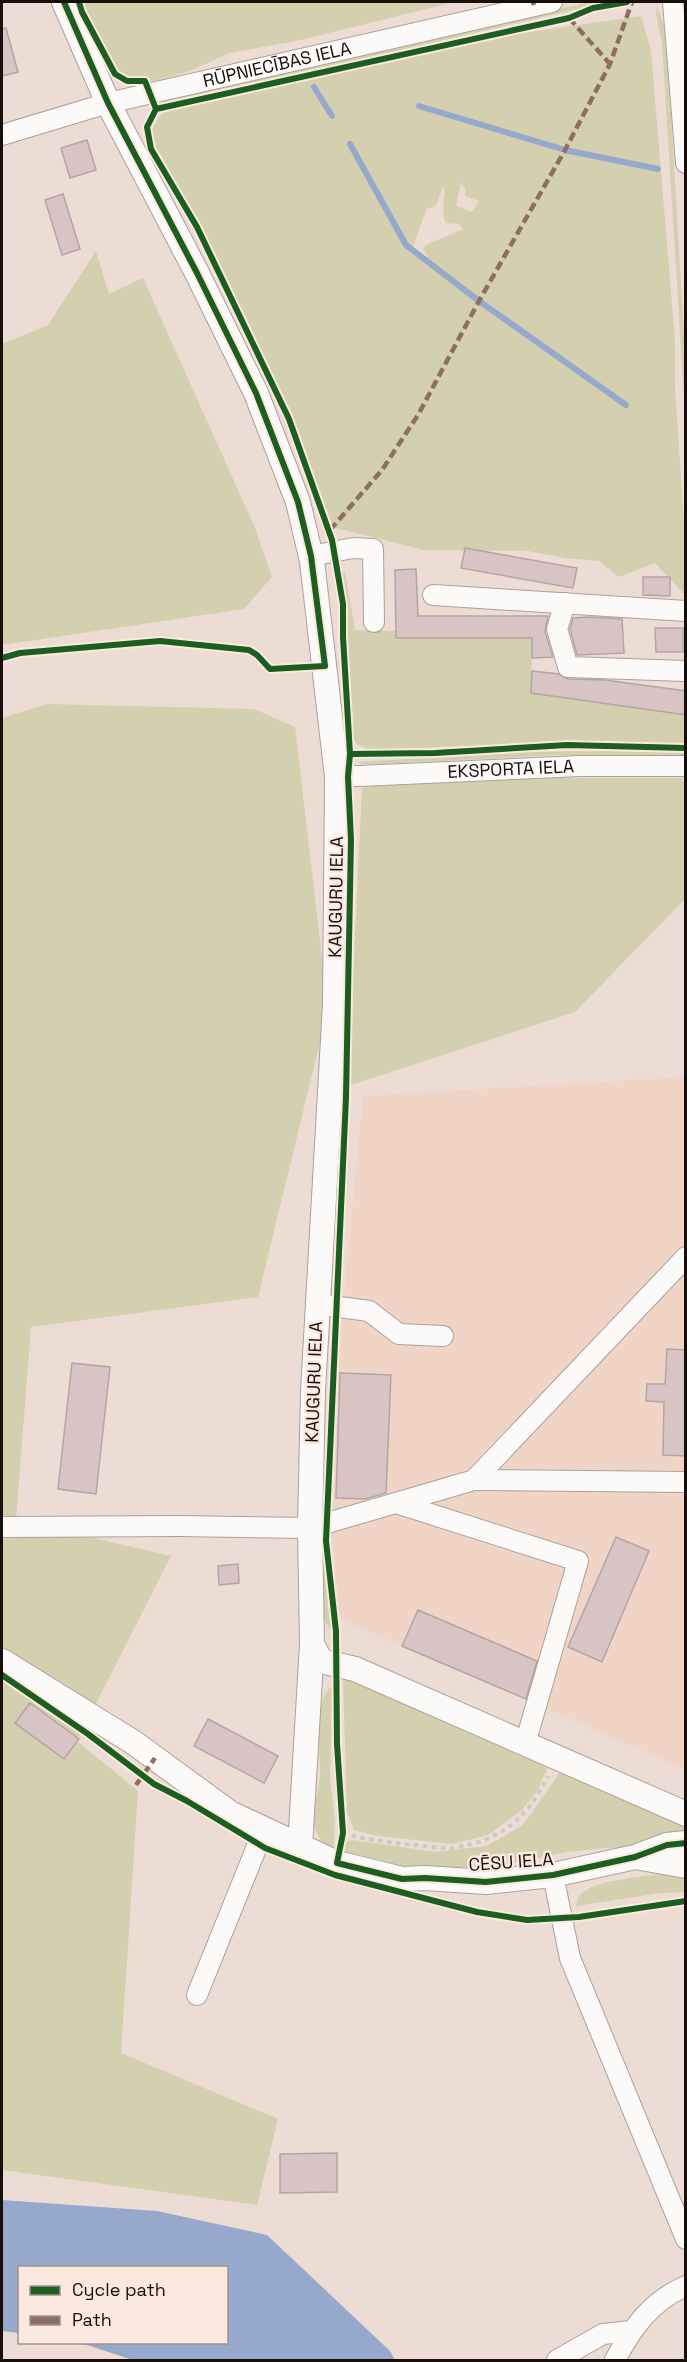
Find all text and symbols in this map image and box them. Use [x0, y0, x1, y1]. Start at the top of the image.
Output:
street label: RŪPNIECĪBAS IELA [201, 36, 353, 92]
street label: EKSPORTA IELA [447, 754, 575, 783]
street label: KAUGURU IELA [323, 836, 348, 958]
street label: KAUGURU IELA [300, 1321, 327, 1443]
street label: CĒSU IELA [468, 1847, 554, 1876]
legend [18, 2266, 228, 2344]
text: Cycle path [72, 2278, 166, 2301]
text: Path [72, 2308, 112, 2331]

